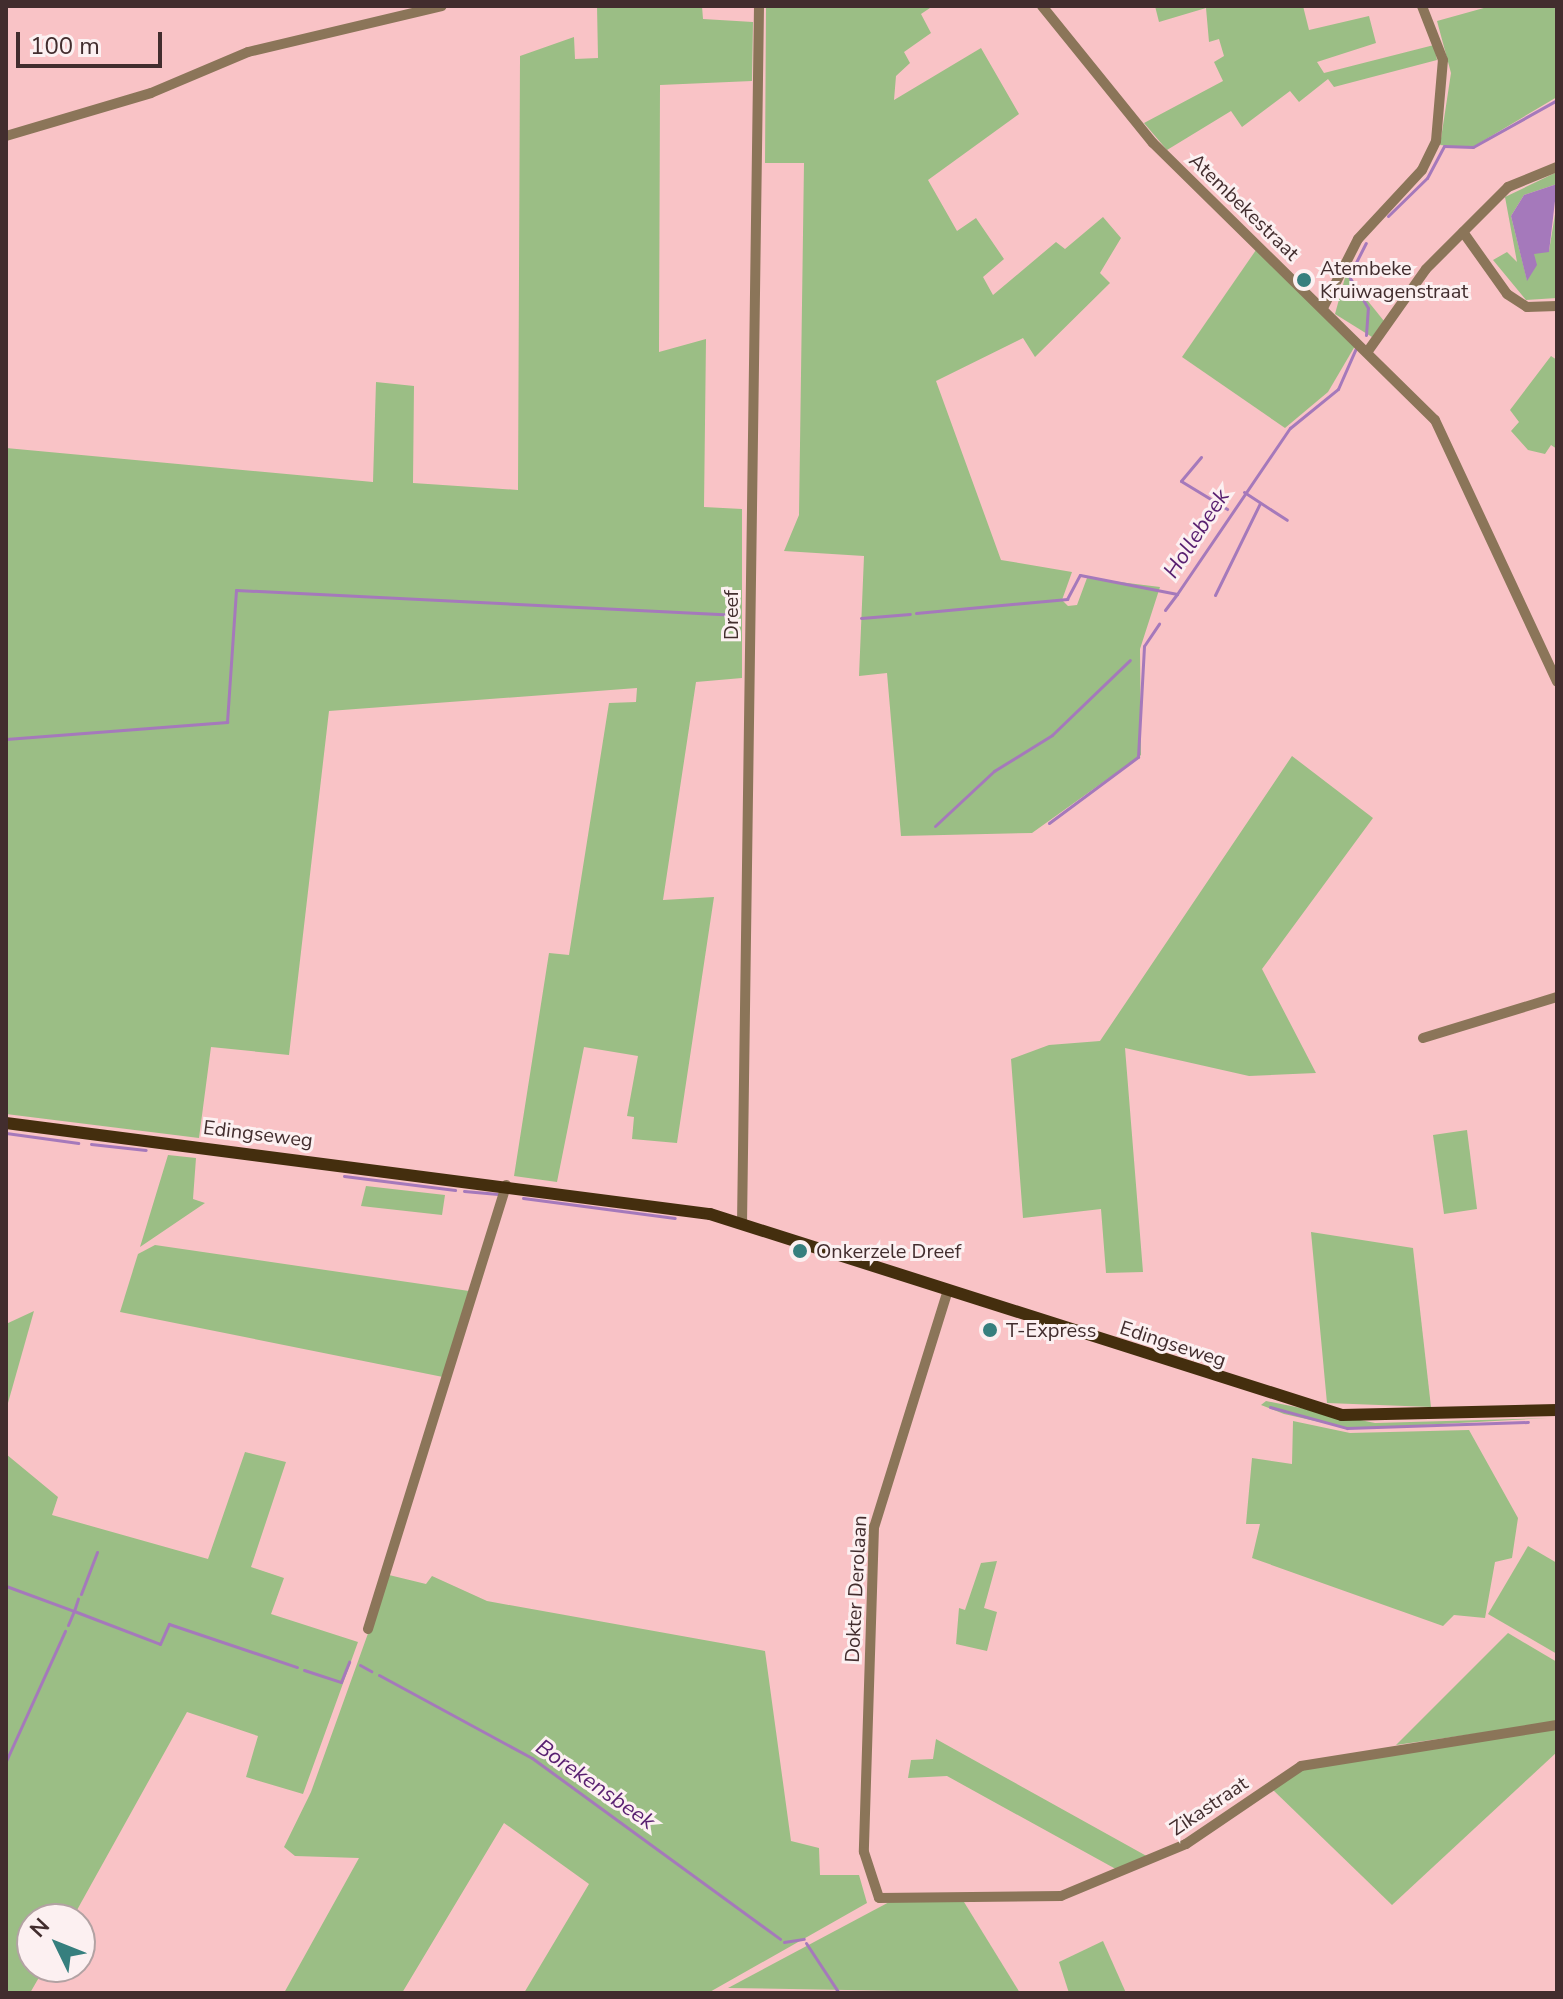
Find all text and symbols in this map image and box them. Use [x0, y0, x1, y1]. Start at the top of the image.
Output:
scale bar [20, 16, 166, 66]
text: 100 m [30, 30, 100, 62]
street label: Atembekestraat [1184, 149, 1304, 265]
place label: Atembeke Kruiwagenstraat [1320, 256, 1468, 303]
marker: Atembeke Kruiwagenstraat [1295, 271, 1313, 289]
water label: Hollebeek [1158, 485, 1236, 583]
street label: Dreef [719, 590, 743, 640]
street label: Edingseweg [202, 1115, 314, 1153]
place label: Onkerzele Dreef [816, 1239, 961, 1263]
marker: Onkerzele Dreef [791, 1242, 809, 1260]
street label: Edingseweg [1117, 1316, 1229, 1372]
place label: T-Express [1006, 1318, 1096, 1342]
marker: T-Express [981, 1321, 999, 1339]
street label: Dokter Derolaan [840, 1515, 872, 1663]
water label: Borekensbeek [530, 1734, 660, 1836]
street label: Zikastraat [1166, 1771, 1252, 1841]
north arrow [16, 1903, 96, 1983]
text: N [23, 1912, 56, 1944]

